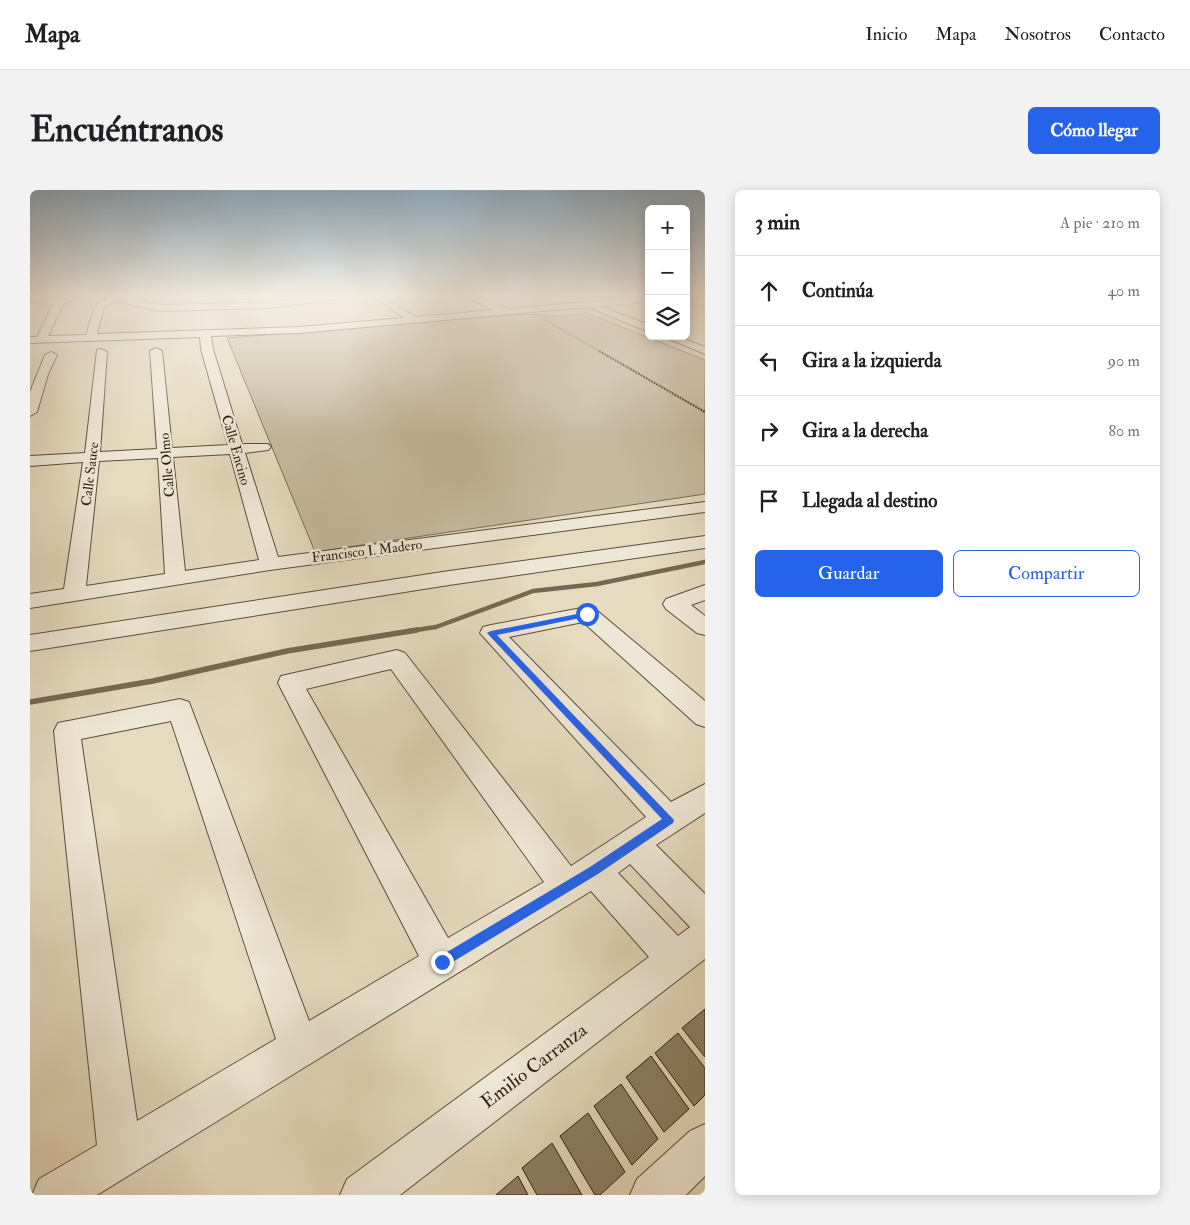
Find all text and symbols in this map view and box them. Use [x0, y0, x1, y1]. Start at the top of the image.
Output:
text: Mapa [25, 19, 80, 50]
text: Inicio [865, 23, 907, 46]
text: Mapa [935, 23, 977, 46]
text: Nosotros [1005, 23, 1071, 46]
text: Contacto [1099, 23, 1165, 46]
button: Cómo llegar [1028, 107, 1160, 154]
text: Encuéntranos [30, 108, 223, 152]
map controls [645, 205, 690, 340]
button: + [645, 205, 690, 250]
text: 3 min [755, 209, 800, 236]
text: A pie · 210 m [1060, 213, 1140, 233]
button: − [645, 250, 690, 295]
icon: ahead [755, 277, 783, 305]
text: Continúa [802, 279, 873, 303]
text: 40 m [1107, 281, 1140, 301]
button: layers [645, 295, 690, 340]
icon: left [755, 347, 783, 375]
text: Gira a la izquierda [802, 349, 941, 373]
text: 90 m [1108, 351, 1140, 371]
street label: Calle Encino [218, 413, 254, 487]
icon: right [755, 417, 783, 445]
text: Gira a la derecha [802, 419, 928, 443]
text: 80 m [1109, 421, 1140, 441]
street label: Calle Olmo [156, 432, 178, 498]
street label: Calle Sauce [78, 441, 102, 507]
icon: arrive [755, 487, 783, 515]
text: Llegada al destino [802, 489, 937, 513]
street label: Francisco I. Madero [311, 536, 423, 566]
button: Guardar [755, 550, 943, 597]
button: Compartir [953, 550, 1140, 597]
route start [576, 603, 599, 626]
route end [431, 951, 454, 974]
street label: Emilio Carranza [476, 1018, 592, 1114]

